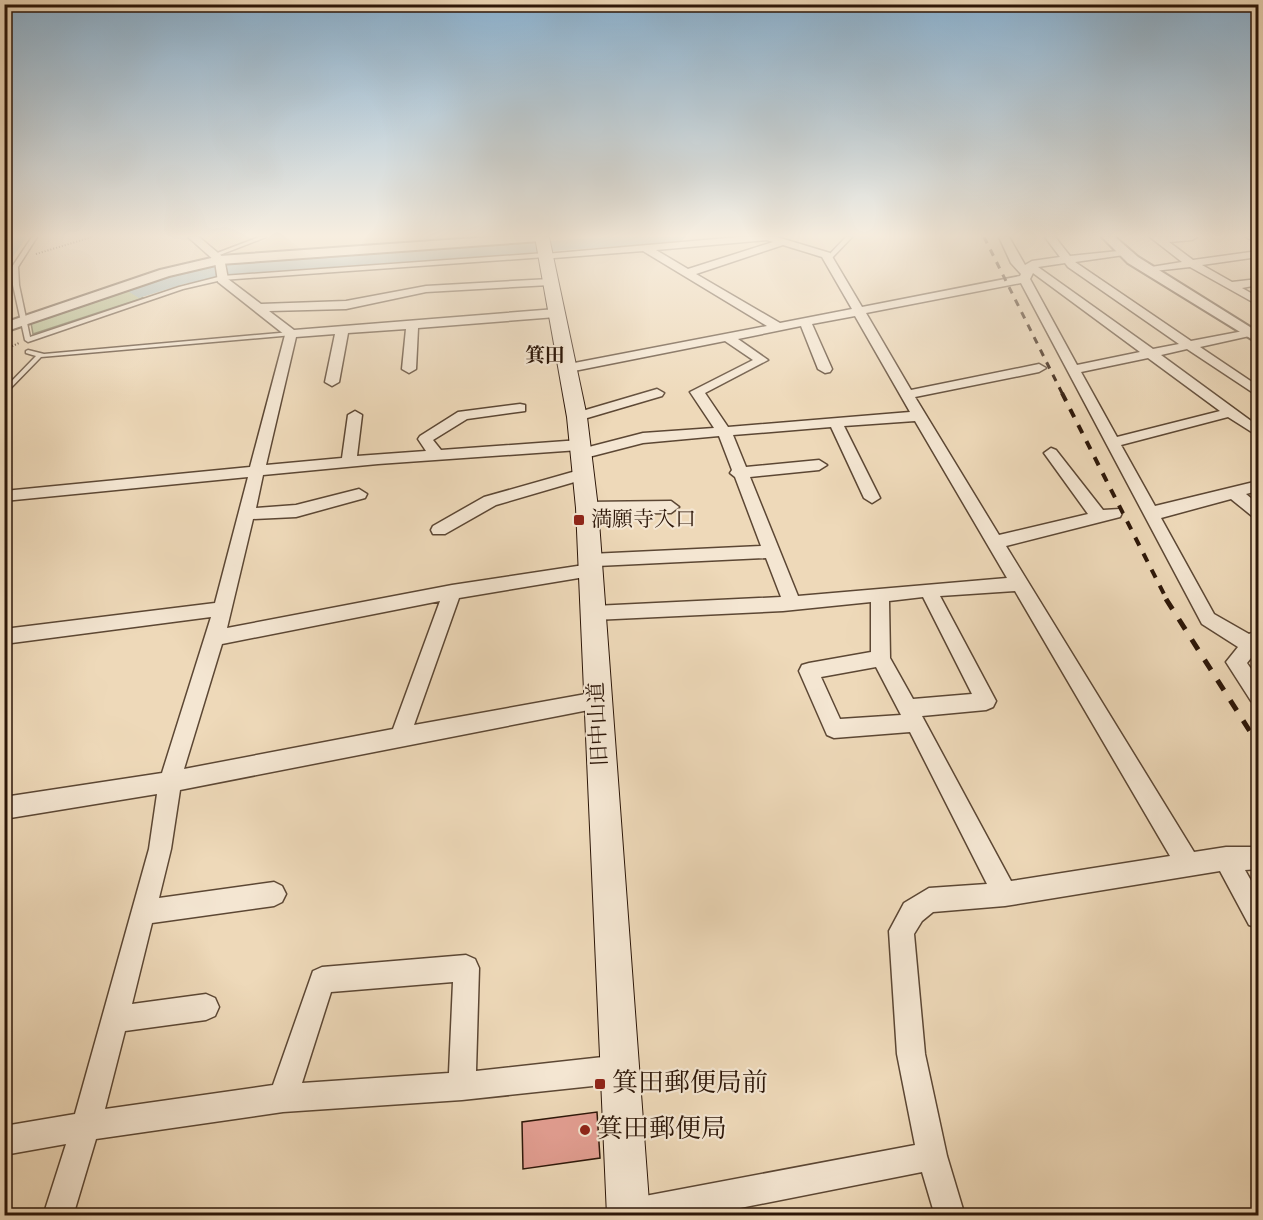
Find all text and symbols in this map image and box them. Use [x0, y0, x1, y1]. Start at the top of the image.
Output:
district label: 箕田 [525, 344, 565, 367]
place label: 満願寺入口 [591, 508, 696, 531]
marker: 満願寺入口 [572, 513, 586, 527]
street label: 旧中山道 [584, 682, 612, 767]
place label: 箕田郵便局前 [612, 1069, 768, 1097]
marker: 箕田郵便局前 [593, 1077, 607, 1091]
place label: 箕田郵便局 [597, 1115, 727, 1143]
marker: 箕田郵便局 [578, 1123, 592, 1137]

